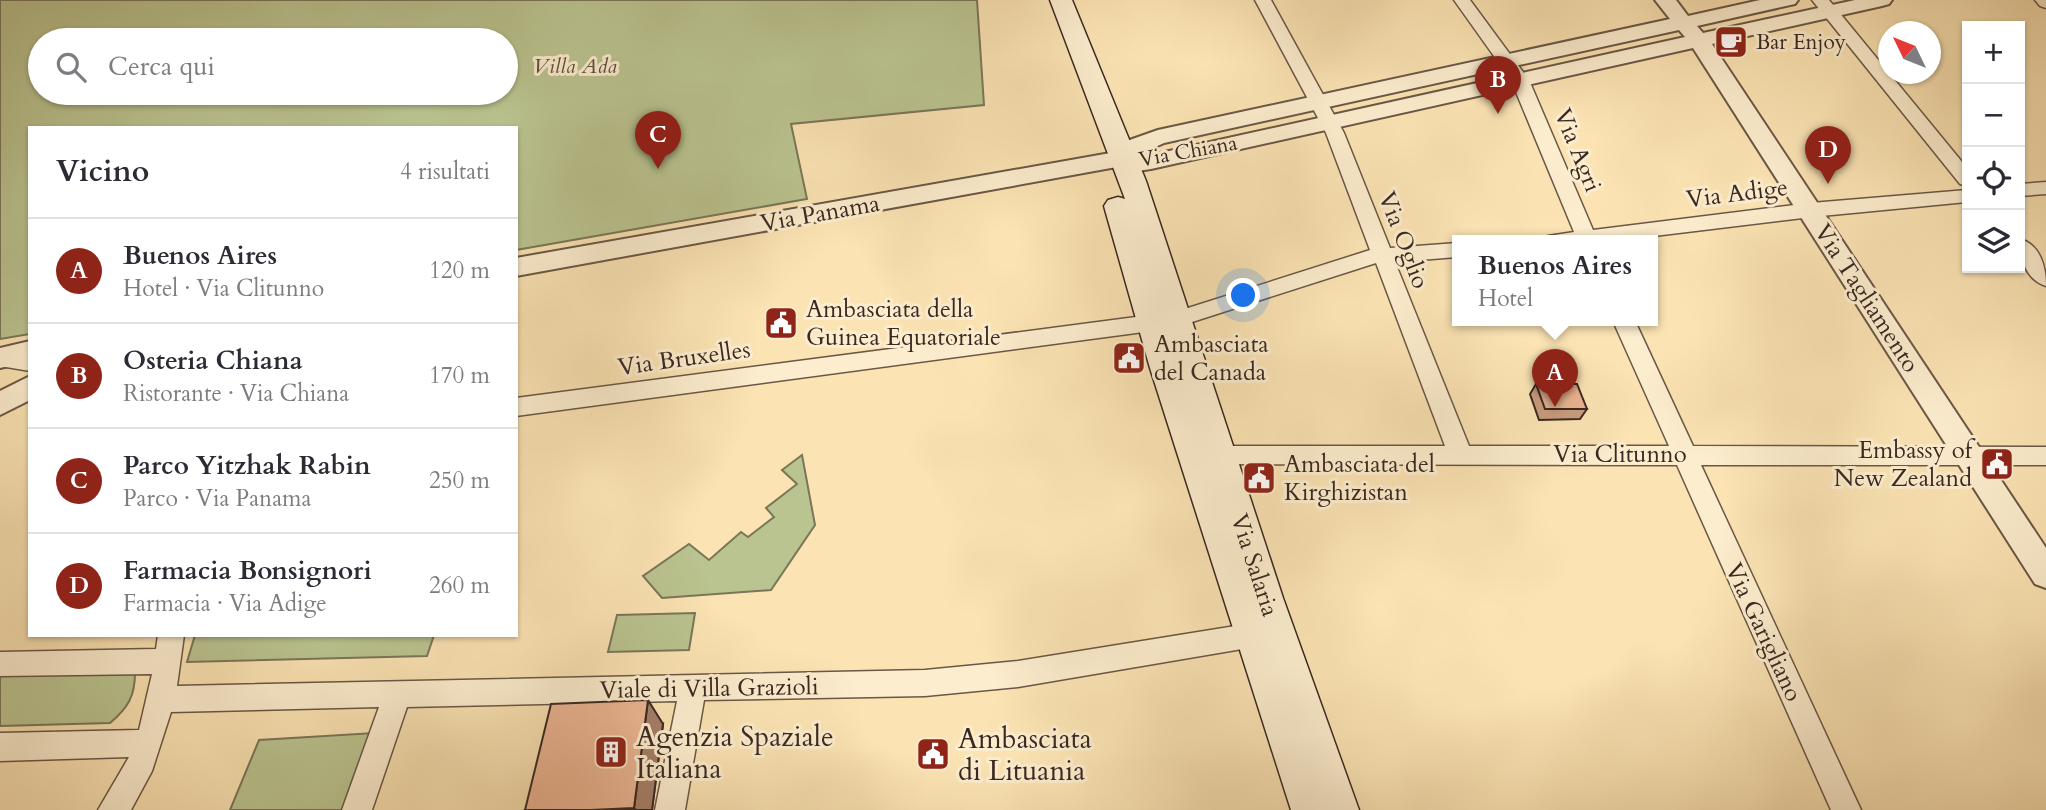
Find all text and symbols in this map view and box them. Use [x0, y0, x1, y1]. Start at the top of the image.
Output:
north arrow [1878, 21, 1941, 84]
map controls [1962, 21, 2025, 273]
button: + [1962, 21, 2025, 84]
cafe icon: Bar Enjoy [1712, 23, 1750, 61]
search box [28, 28, 518, 105]
place label: Bar Enjoy [1756, 28, 1846, 57]
icon: search [52, 48, 90, 86]
text: Cerca qui [108, 49, 215, 84]
park label: Villa Ada [533, 52, 617, 81]
pin: B [1475, 56, 1521, 114]
button: − [1962, 84, 2025, 147]
street label: Via Agri [1546, 104, 1609, 197]
pin: C [635, 111, 681, 169]
pin: D [1805, 126, 1851, 184]
street label: Via Chiana [1137, 129, 1240, 174]
button: locate [1962, 147, 2025, 210]
text: Vicino [56, 151, 149, 192]
text: 4 risultati [400, 156, 490, 187]
street label: Via Adige [1684, 171, 1790, 216]
street label: Via Panama [758, 187, 883, 240]
street label: Via Oglio [1370, 187, 1437, 293]
button: layers [1962, 210, 2025, 273]
street label: Via Tagliamento [1806, 217, 1927, 379]
popup [1452, 235, 1658, 326]
text: Buenos Aires [123, 238, 277, 273]
text: Buenos Aires [1478, 248, 1632, 283]
text: A [70, 255, 88, 286]
text: 120 m [429, 255, 490, 286]
text: Hotel · Via Clitunno [123, 273, 324, 304]
your location [1226, 278, 1260, 312]
text: Hotel [1478, 283, 1533, 314]
place label: Ambasciata della Guinea Equatoriale [806, 293, 1001, 354]
public building icon: Ambasciata della Guinea Equatoriale [762, 304, 800, 342]
place label: Ambasciata del Canada [1154, 328, 1269, 389]
street label: Via Bruxelles [616, 333, 752, 384]
public building icon: Ambasciata del Canada [1110, 339, 1148, 377]
text: Osteria Chiana [123, 343, 303, 378]
pin: A [1532, 349, 1578, 407]
text: B [71, 360, 87, 391]
text: 170 m [429, 360, 490, 391]
text: Ristorante · Via Chiana [123, 378, 349, 409]
place label: Embassy of New Zealand [1834, 434, 1976, 495]
street label: Via Clitunno [1553, 438, 1687, 471]
public building icon: Embassy of New Zealand [1978, 445, 2016, 483]
text: Parco Yitzhak Rabin [123, 448, 371, 483]
place label: Ambasciata del Kirghizistan [1284, 448, 1435, 509]
public building icon: Ambasciata del Kirghizistan [1240, 459, 1278, 497]
text: C [70, 465, 88, 496]
text: 250 m [429, 465, 490, 496]
text: Parco · Via Panama [123, 483, 311, 514]
street label: Via Salaria [1222, 510, 1287, 621]
text: Farmacia Bonsignori [123, 553, 372, 588]
street label: Via Garigliano [1717, 558, 1810, 707]
text: D [69, 570, 89, 601]
text: 260 m [429, 570, 490, 601]
text: Farmacia · Via Adige [123, 588, 327, 619]
street label: Viale di Villa Grazioli [599, 670, 819, 707]
place label: Agenzia Spaziale Italiana [636, 718, 834, 788]
place label: Ambasciata di Lituania [958, 720, 1092, 790]
building icon: Agenzia Spaziale Italiana [592, 733, 630, 771]
public building icon: Ambasciata di Lituania [914, 735, 952, 773]

